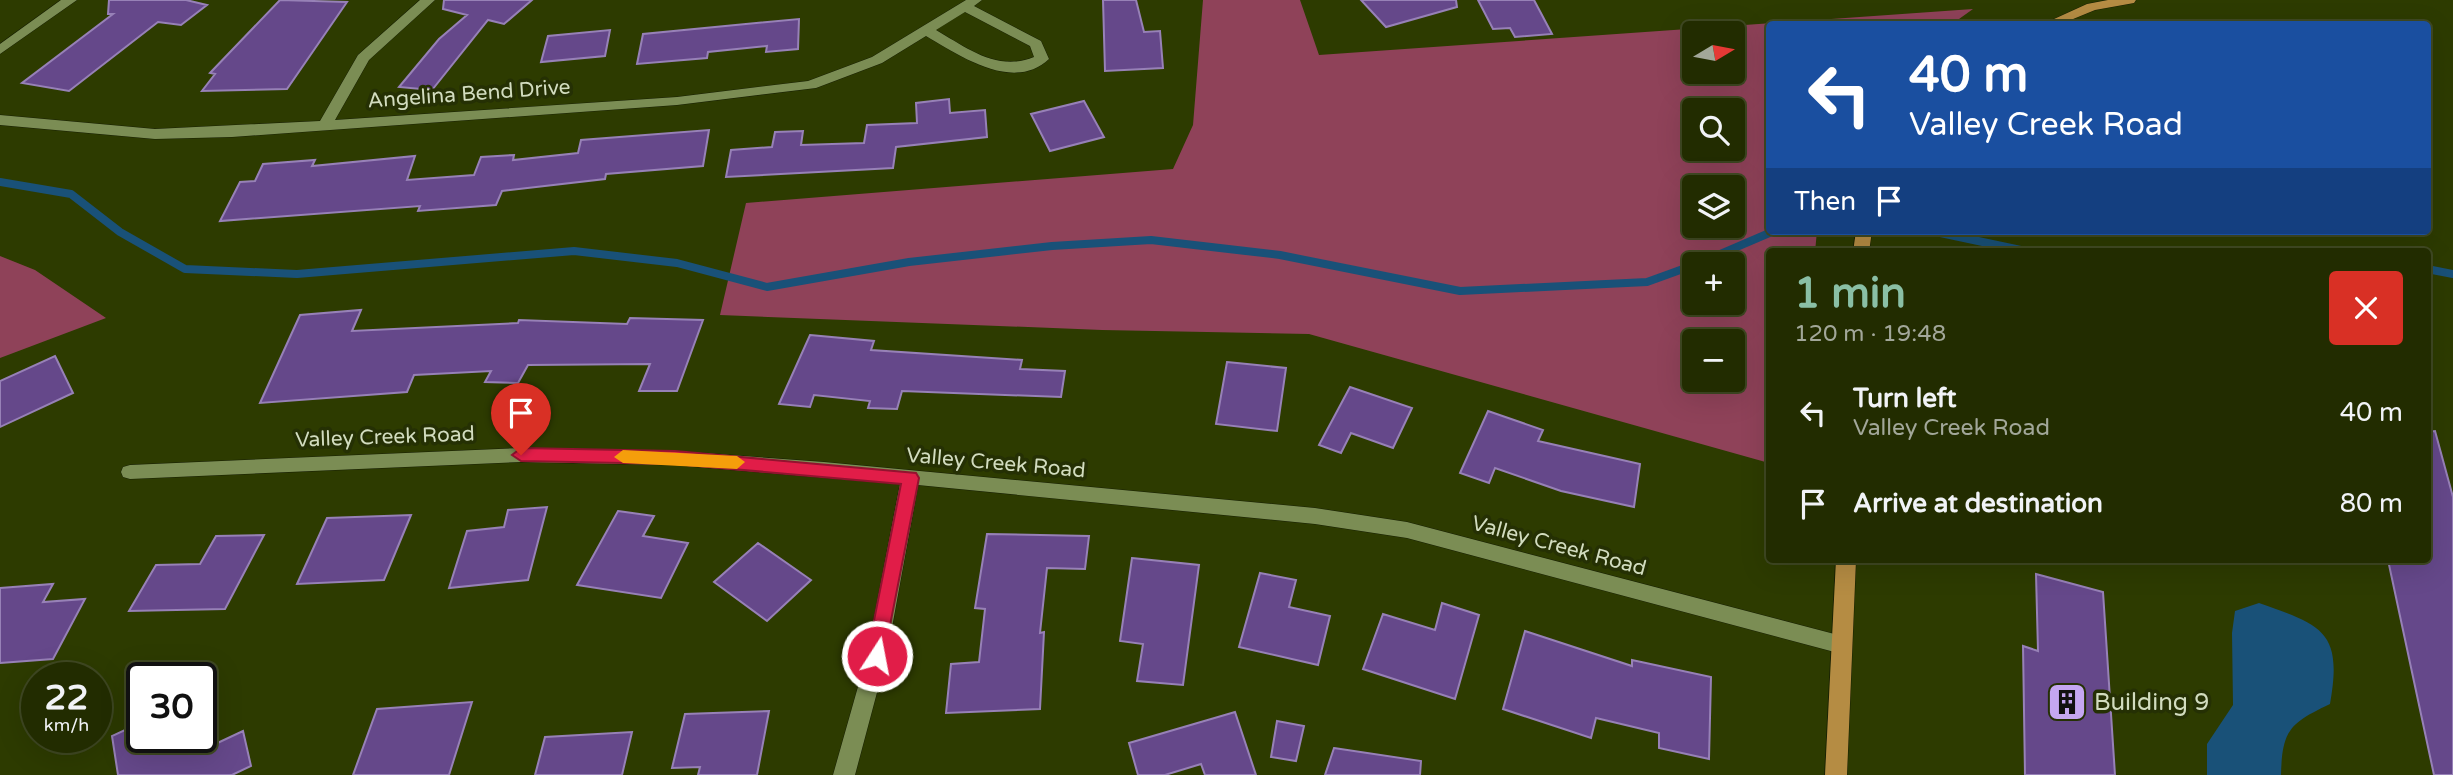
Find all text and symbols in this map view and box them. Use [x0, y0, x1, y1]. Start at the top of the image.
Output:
north arrow [1682, 21, 1745, 84]
map controls [1682, 21, 1745, 392]
text: 40 m [1909, 46, 2028, 105]
icon: left [1794, 49, 1885, 140]
street label: Angelina Bend Drive [367, 74, 572, 114]
button: search [1682, 98, 1745, 161]
text: Valley Creek Road [1909, 106, 2183, 144]
button: layers [1682, 175, 1745, 238]
icon: arrive [1870, 182, 1908, 220]
text: Then [1794, 186, 1856, 217]
button: + [1682, 252, 1745, 315]
text: 1 min [1794, 268, 1906, 319]
button: close [2329, 271, 2403, 345]
text: 120 m · 19:48 [1794, 320, 1946, 348]
button: − [1682, 329, 1745, 392]
pin [491, 383, 551, 455]
text: Turn left [1853, 383, 1956, 414]
icon: arrive [502, 394, 540, 432]
icon: left [1794, 394, 1832, 432]
text: 40 m [2340, 397, 2403, 428]
text: Valley Creek Road [1853, 414, 2050, 442]
street label: Valley Creek Road [295, 421, 475, 453]
street label: Valley Creek Road [905, 443, 1087, 483]
icon: arrive [1794, 485, 1832, 523]
text: Arrive at destination [1853, 488, 2103, 519]
text: 80 m [2340, 488, 2403, 519]
street label: Valley Creek Road [1469, 511, 1649, 581]
position arrow [840, 619, 914, 693]
speed limit sign: 30 [126, 662, 217, 753]
text: 22 [45, 677, 88, 719]
building icon: Building 9 [2046, 681, 2088, 723]
place label: Building 9 [2094, 688, 2209, 717]
text: km/h [44, 714, 89, 736]

